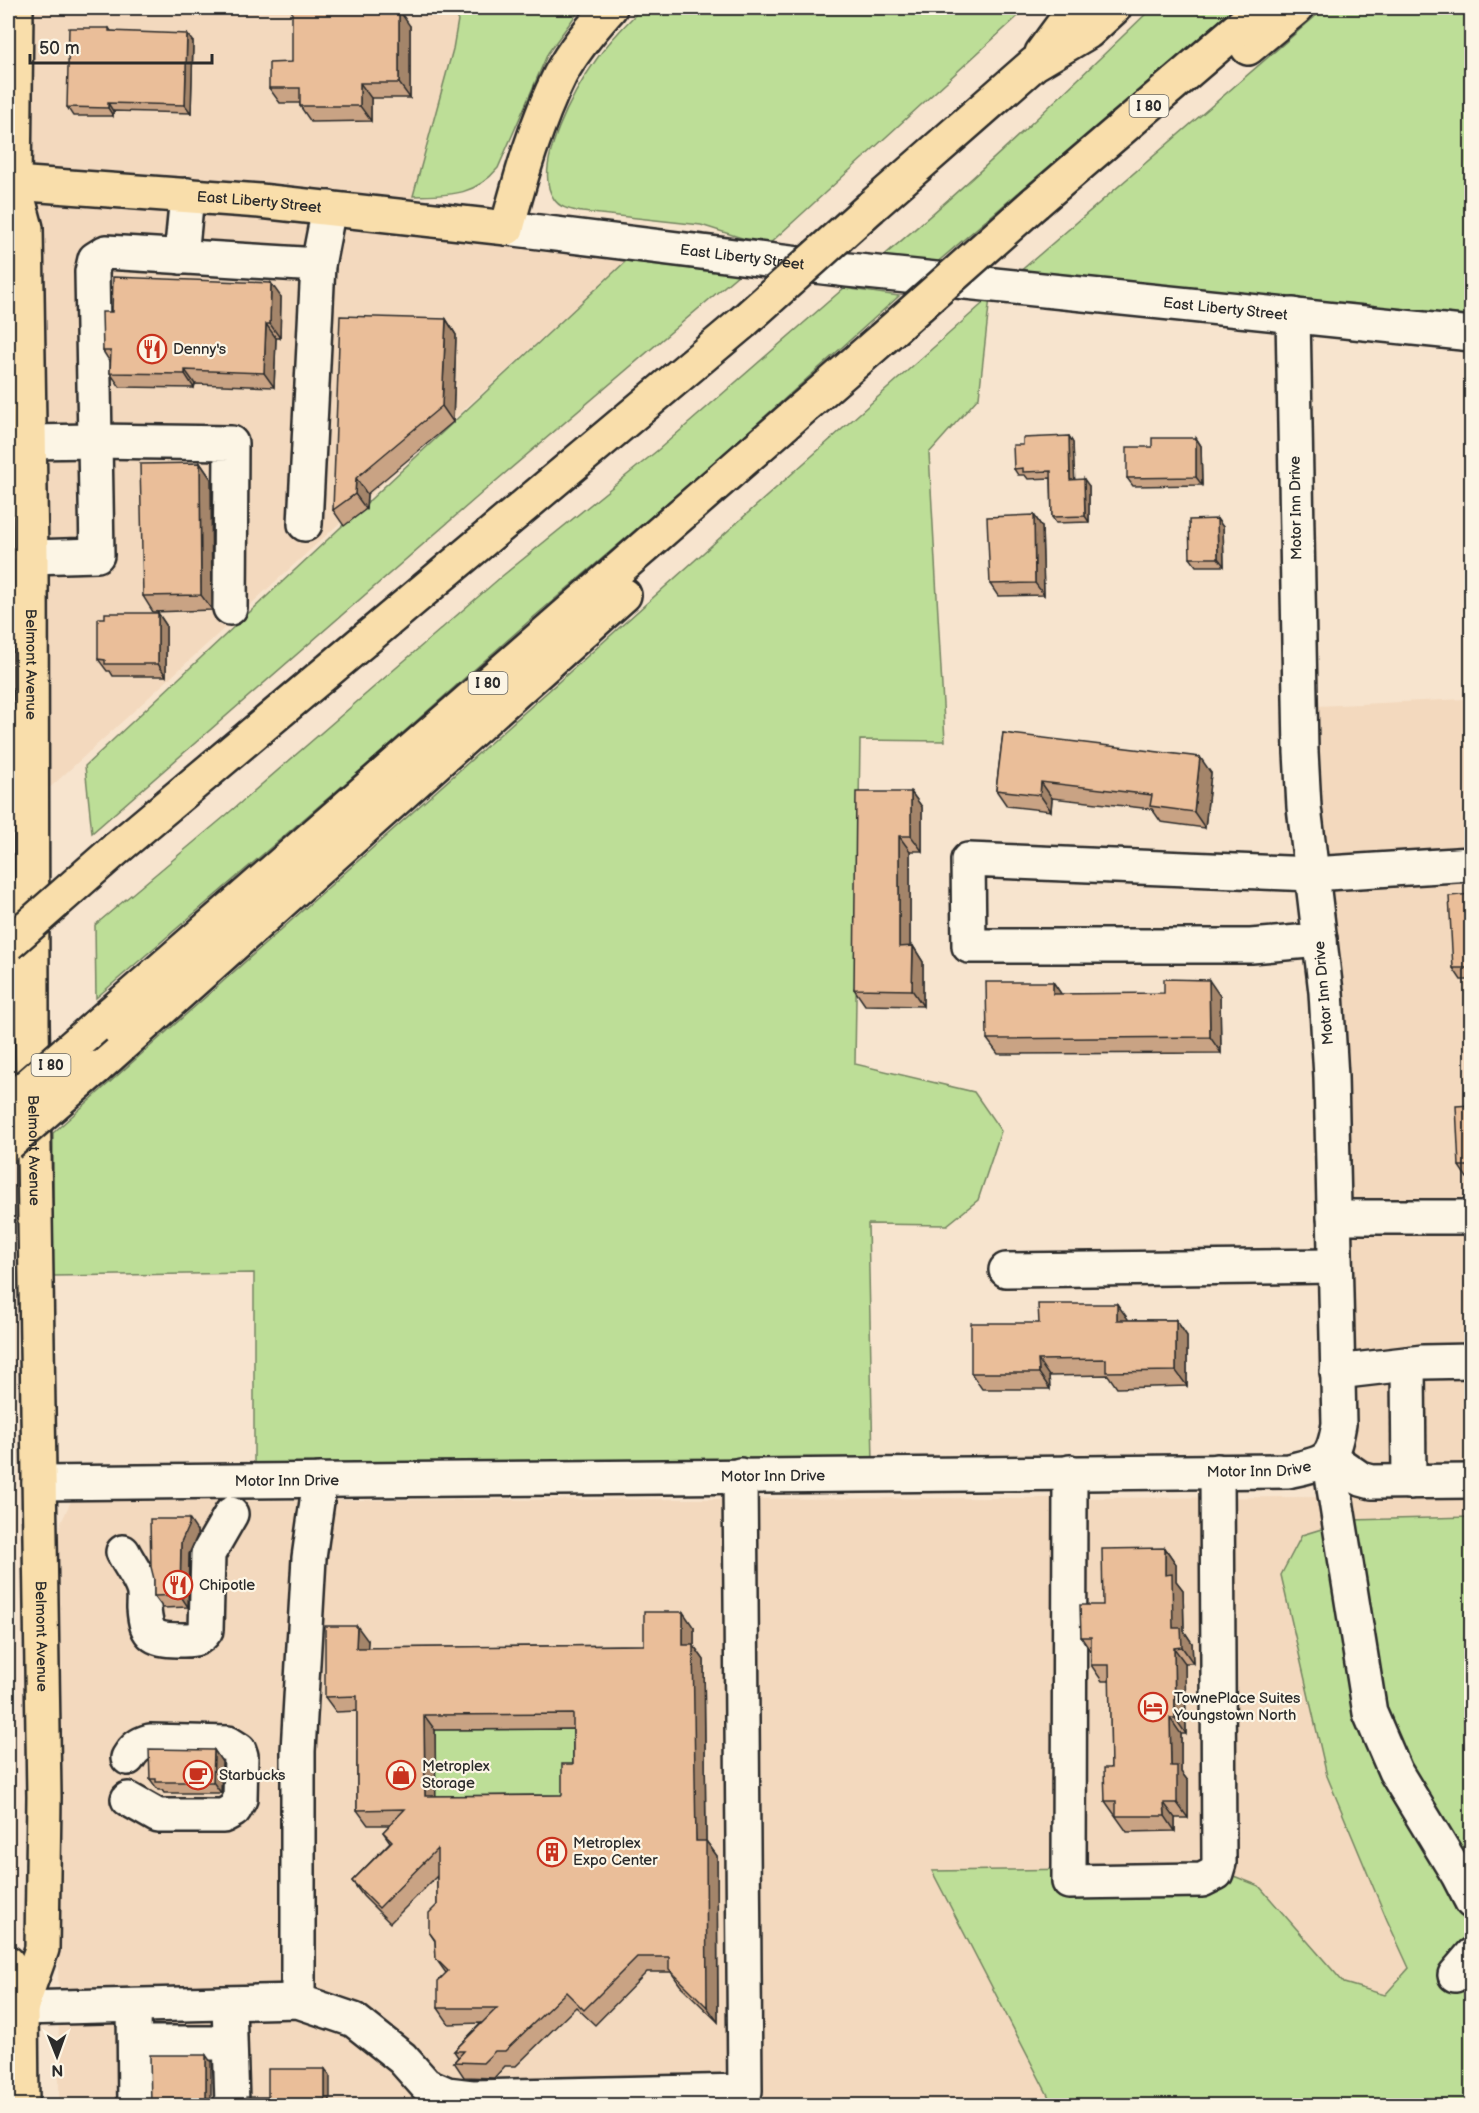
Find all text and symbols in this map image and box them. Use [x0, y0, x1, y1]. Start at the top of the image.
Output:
scale bar [30, 27, 212, 65]
text: 50 m [39, 38, 80, 59]
road number: I 80 [1130, 95, 1168, 117]
street label: East Liberty Street [196, 187, 323, 217]
street label: East Liberty Street [679, 240, 806, 274]
street label: East Liberty Street [1162, 293, 1289, 325]
restaurant icon: Denny's [136, 333, 168, 365]
place label: Denny's [173, 340, 227, 359]
street label: Motor Inn Drive [1286, 456, 1306, 560]
street label: Belmont Avenue [22, 609, 41, 720]
road number: I 80 [468, 672, 508, 694]
street label: Motor Inn Drive [1310, 940, 1338, 1046]
road number: I 80 [32, 1054, 70, 1076]
street label: Belmont Avenue [24, 1095, 44, 1206]
street label: Motor Inn Drive [1207, 1456, 1313, 1481]
street label: Motor Inn Drive [721, 1466, 825, 1486]
street label: Motor Inn Drive [235, 1471, 339, 1491]
restaurant icon: Chipotle [162, 1569, 194, 1601]
place label: Chipotle [199, 1576, 255, 1595]
street label: Belmont Avenue [31, 1581, 52, 1692]
place label: TownePlace Suites Youngstown North [1173, 1689, 1301, 1725]
hotel icon: TownePlace Suites Youngstown North [1137, 1691, 1169, 1723]
place label: Metroplex Storage [422, 1757, 490, 1793]
cafe icon: Starbucks [182, 1759, 214, 1791]
shop icon: Metroplex Storage [385, 1759, 417, 1791]
place label: Starbucks [219, 1766, 286, 1785]
place label: Metroplex Expo Center [573, 1834, 658, 1870]
building icon: Metroplex Expo Center [536, 1836, 568, 1868]
north arrow [27, 2026, 87, 2086]
text: N [51, 2060, 63, 2079]

